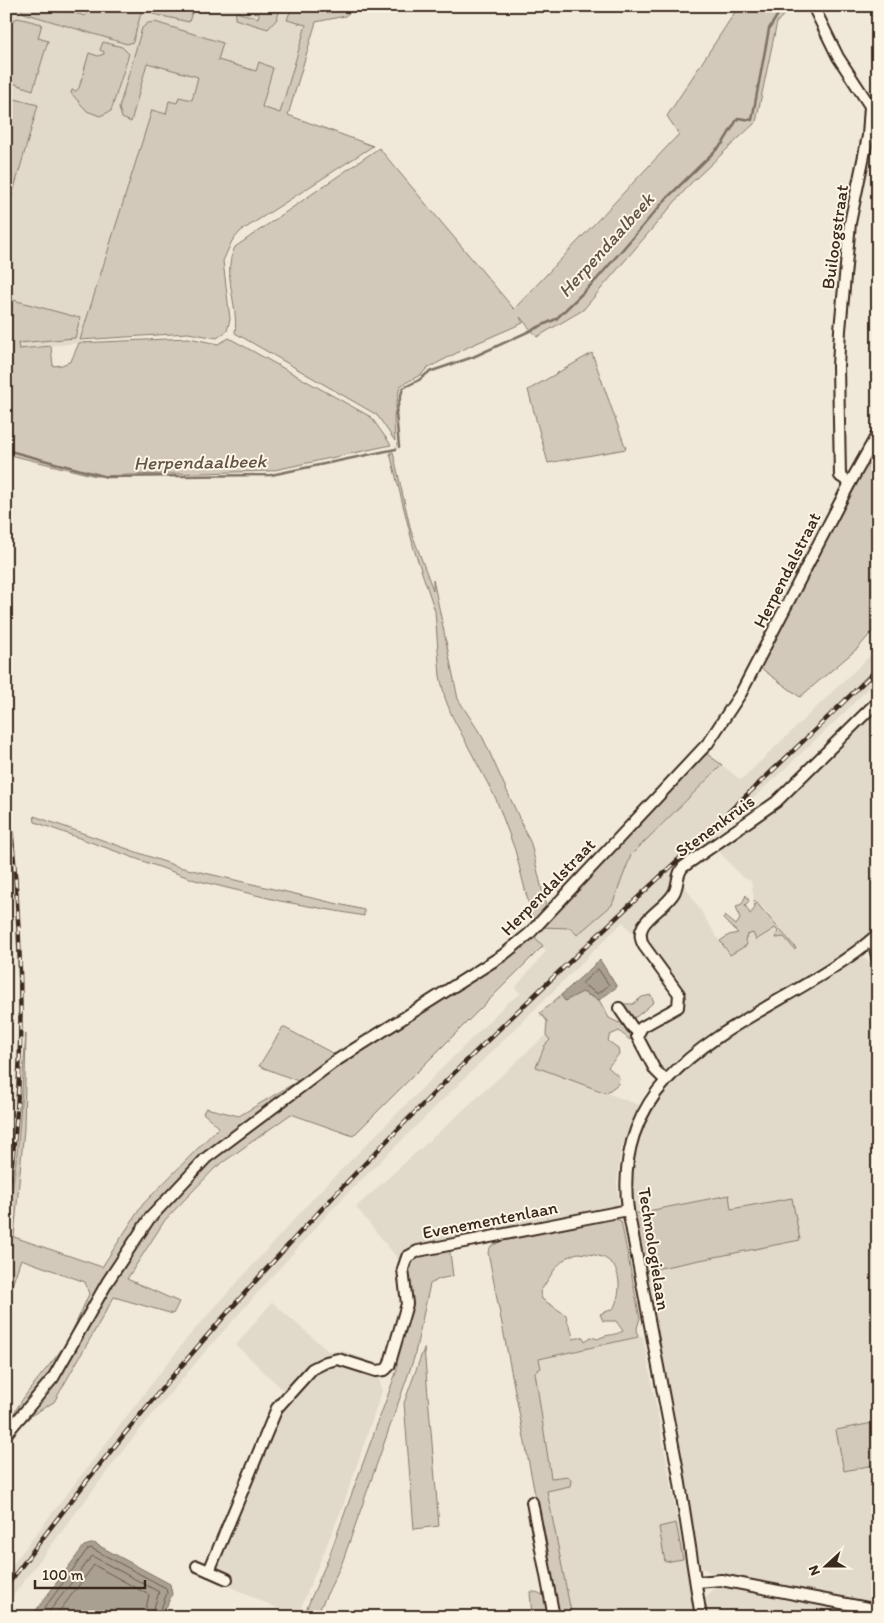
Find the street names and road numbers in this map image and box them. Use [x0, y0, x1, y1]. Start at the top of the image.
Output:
street label: Builoogstraat [817, 183, 853, 291]
street label: Herpendalstraat [748, 508, 826, 632]
street label: Stenenkruis [671, 790, 759, 862]
street label: Herpendalstraat [496, 834, 600, 940]
street label: Technologielaan [633, 1186, 675, 1312]
street label: Evenementenlaan [421, 1196, 560, 1244]

